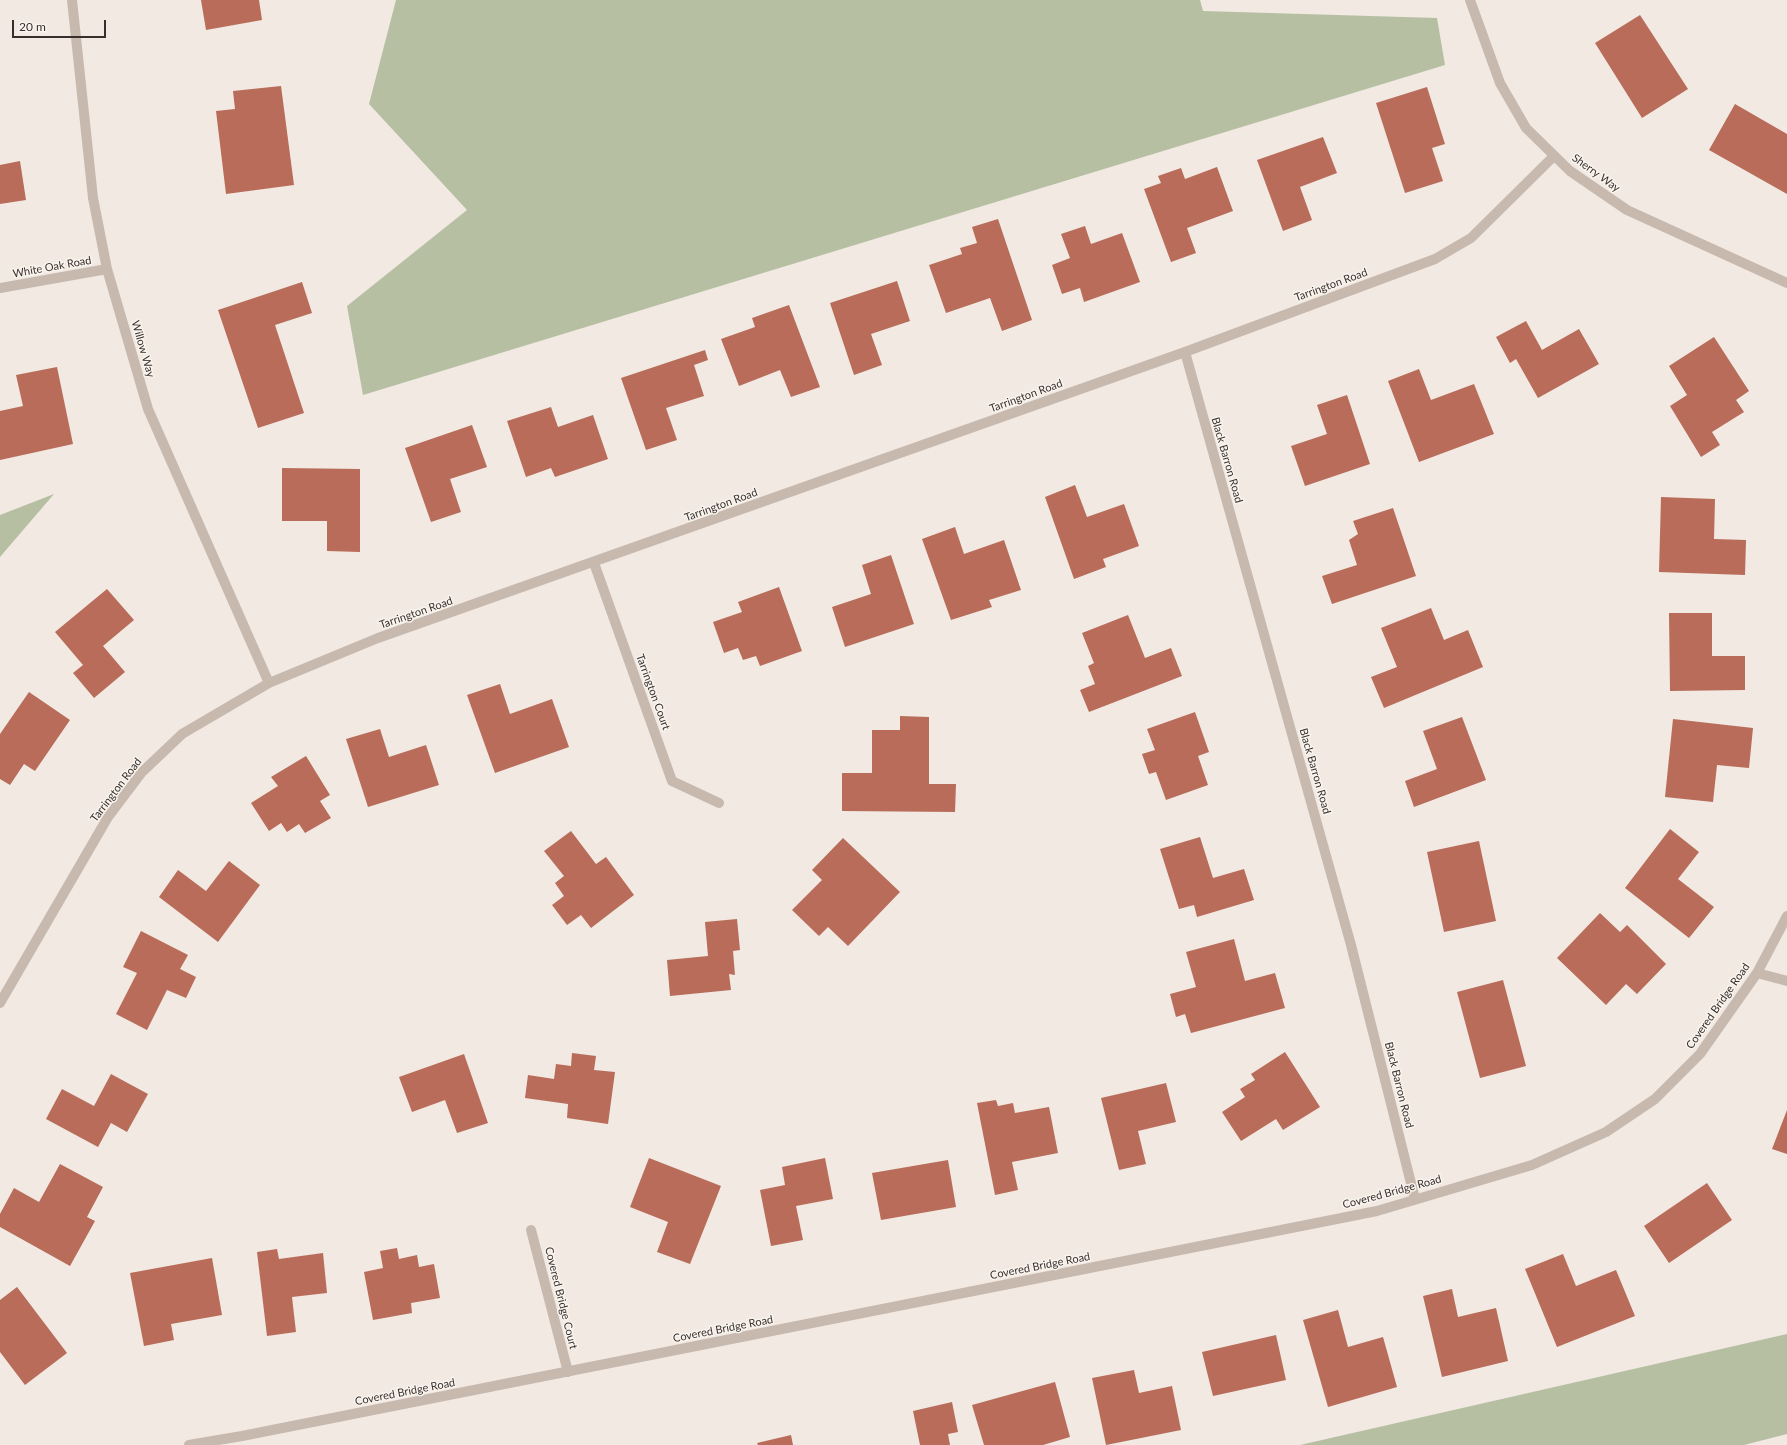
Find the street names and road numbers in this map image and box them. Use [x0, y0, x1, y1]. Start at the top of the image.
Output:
street label: Sherry Way [1569, 151, 1623, 195]
street label: White Oak Road [12, 254, 92, 280]
street label: Tarrington Road [1293, 266, 1369, 304]
street label: Willow Way [129, 319, 157, 379]
street label: Tarrington Road [988, 377, 1064, 415]
street label: Black Barron Road [1208, 416, 1246, 504]
street label: Tarrington Road [683, 486, 759, 524]
street label: Tarrington Road [378, 594, 454, 632]
street label: Tarrington Court [633, 652, 673, 732]
street label: Black Barron Road [1296, 727, 1334, 815]
street label: Tarrington Road [88, 755, 144, 825]
street label: Covered Bridge Road [1683, 961, 1753, 1051]
street label: Black Barron Road [1382, 1040, 1416, 1130]
street label: Covered Bridge Road [1341, 1172, 1443, 1212]
street label: Covered Bridge Court [542, 1246, 580, 1350]
street label: Covered Bridge Road [989, 1250, 1091, 1282]
street label: Covered Bridge Road [672, 1313, 774, 1345]
street label: Covered Bridge Road [354, 1376, 456, 1408]

